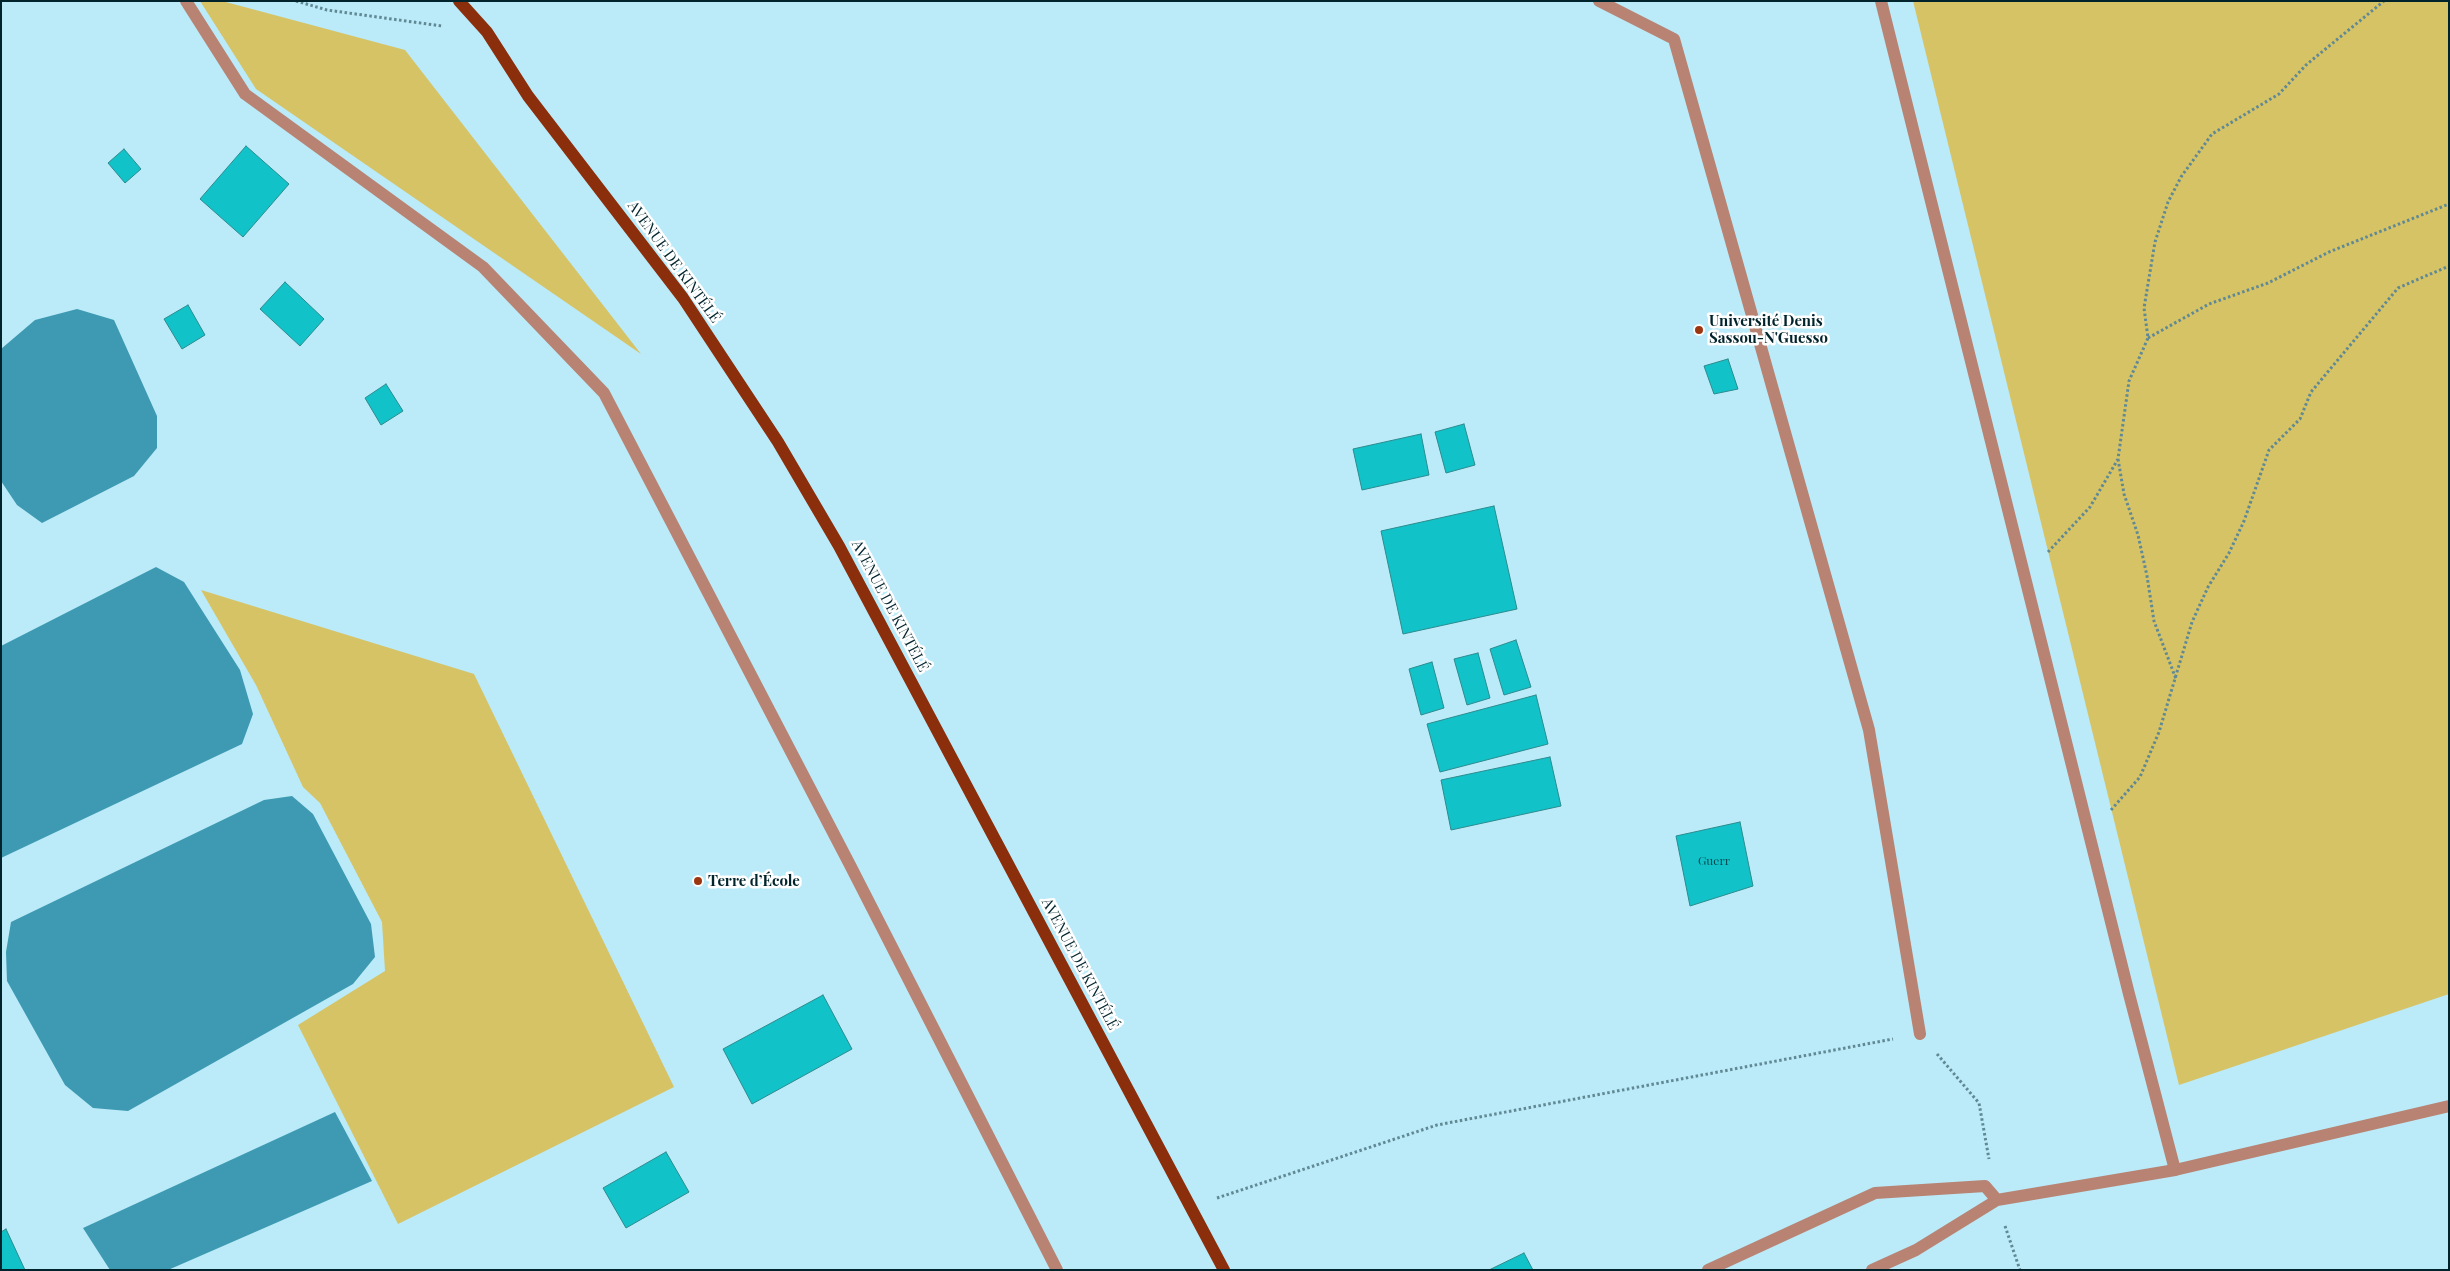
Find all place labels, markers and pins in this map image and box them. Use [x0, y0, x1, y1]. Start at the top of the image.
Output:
place label: Université Denis Sassou-N'Guesso [1709, 312, 1828, 347]
marker: Université Denis Sassou-N'Guesso [1693, 324, 1705, 336]
place label: Terre d’École [708, 872, 800, 890]
marker: Terre d’École [692, 875, 704, 887]

